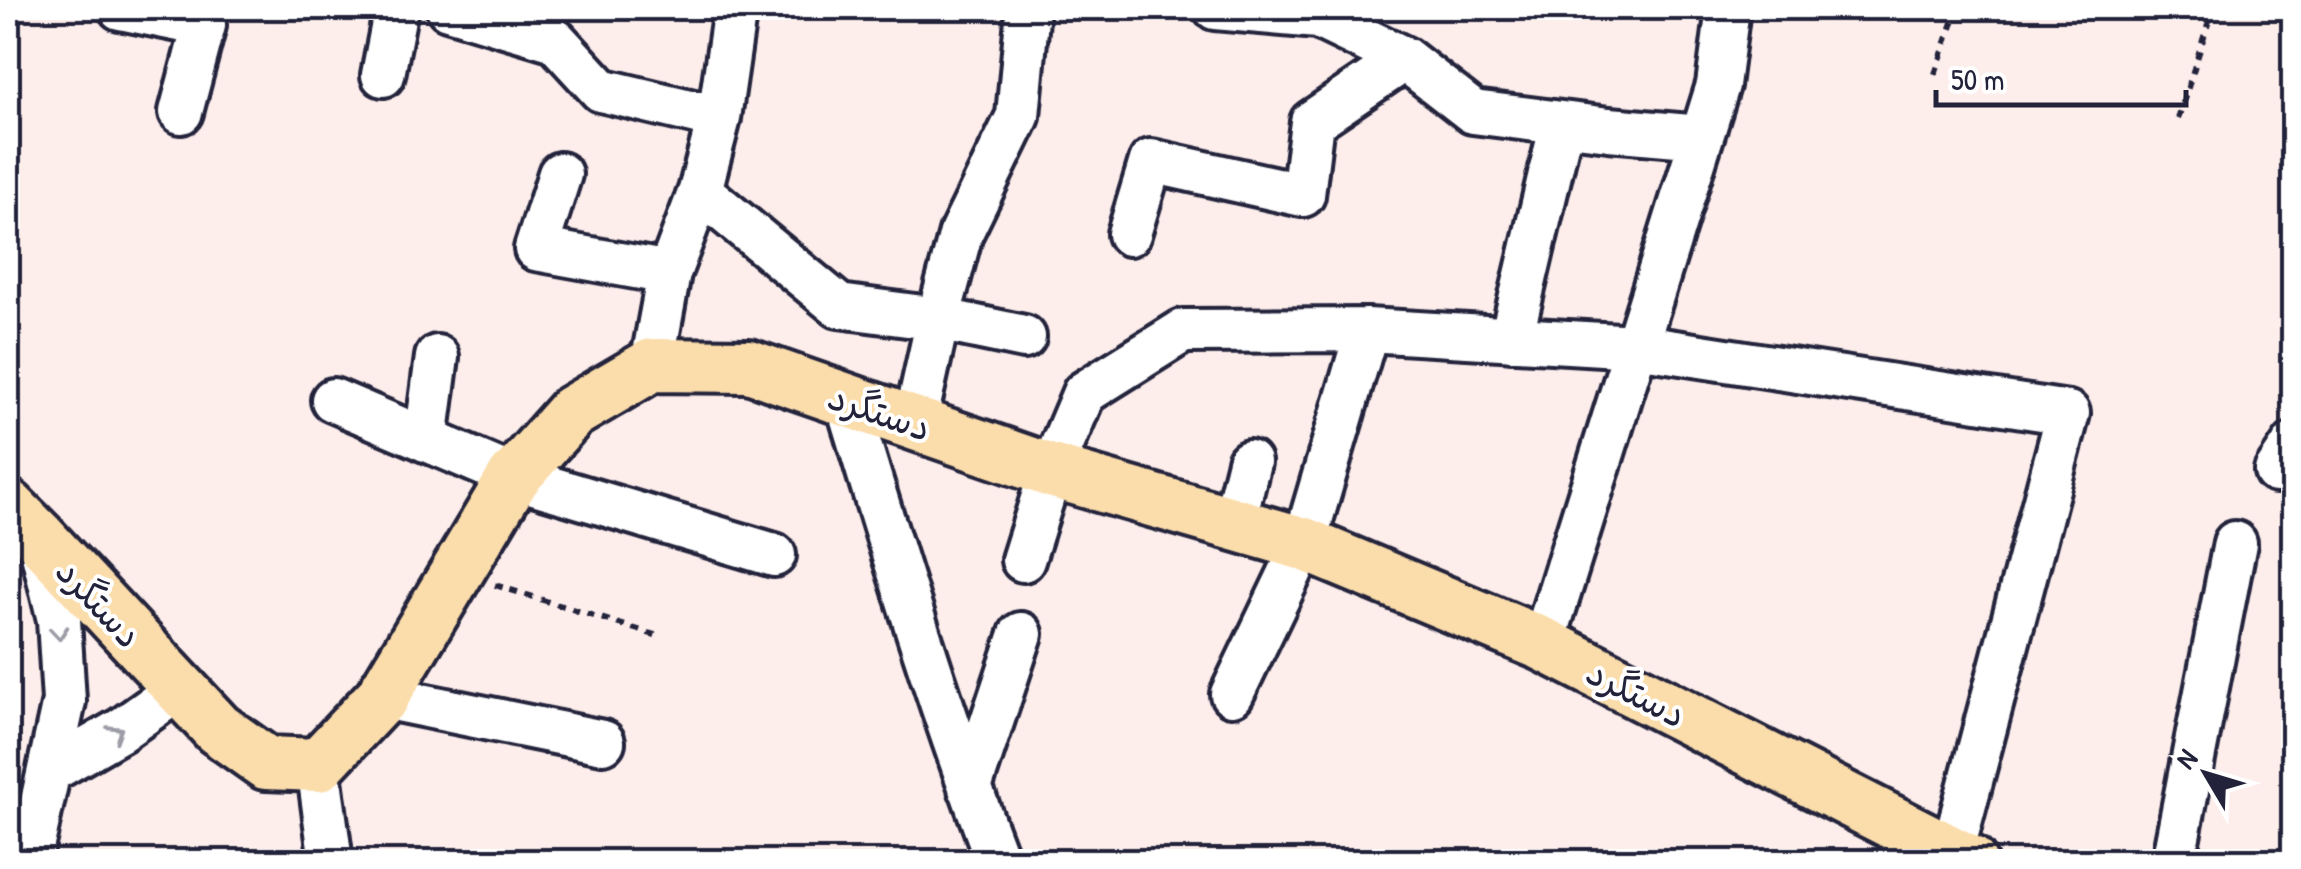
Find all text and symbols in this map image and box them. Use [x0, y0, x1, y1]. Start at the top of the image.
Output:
scale bar [1936, 45, 2186, 107]
text: 50 m [1951, 59, 2004, 99]
street label: دستگرد [821, 369, 939, 453]
street label: دستگرد [45, 545, 155, 659]
one-way arrow [47, 625, 69, 641]
street label: دستگرد [1578, 645, 1696, 739]
north arrow [2156, 724, 2256, 824]
one-way arrow [105, 725, 123, 744]
text: N [2167, 741, 2206, 776]

